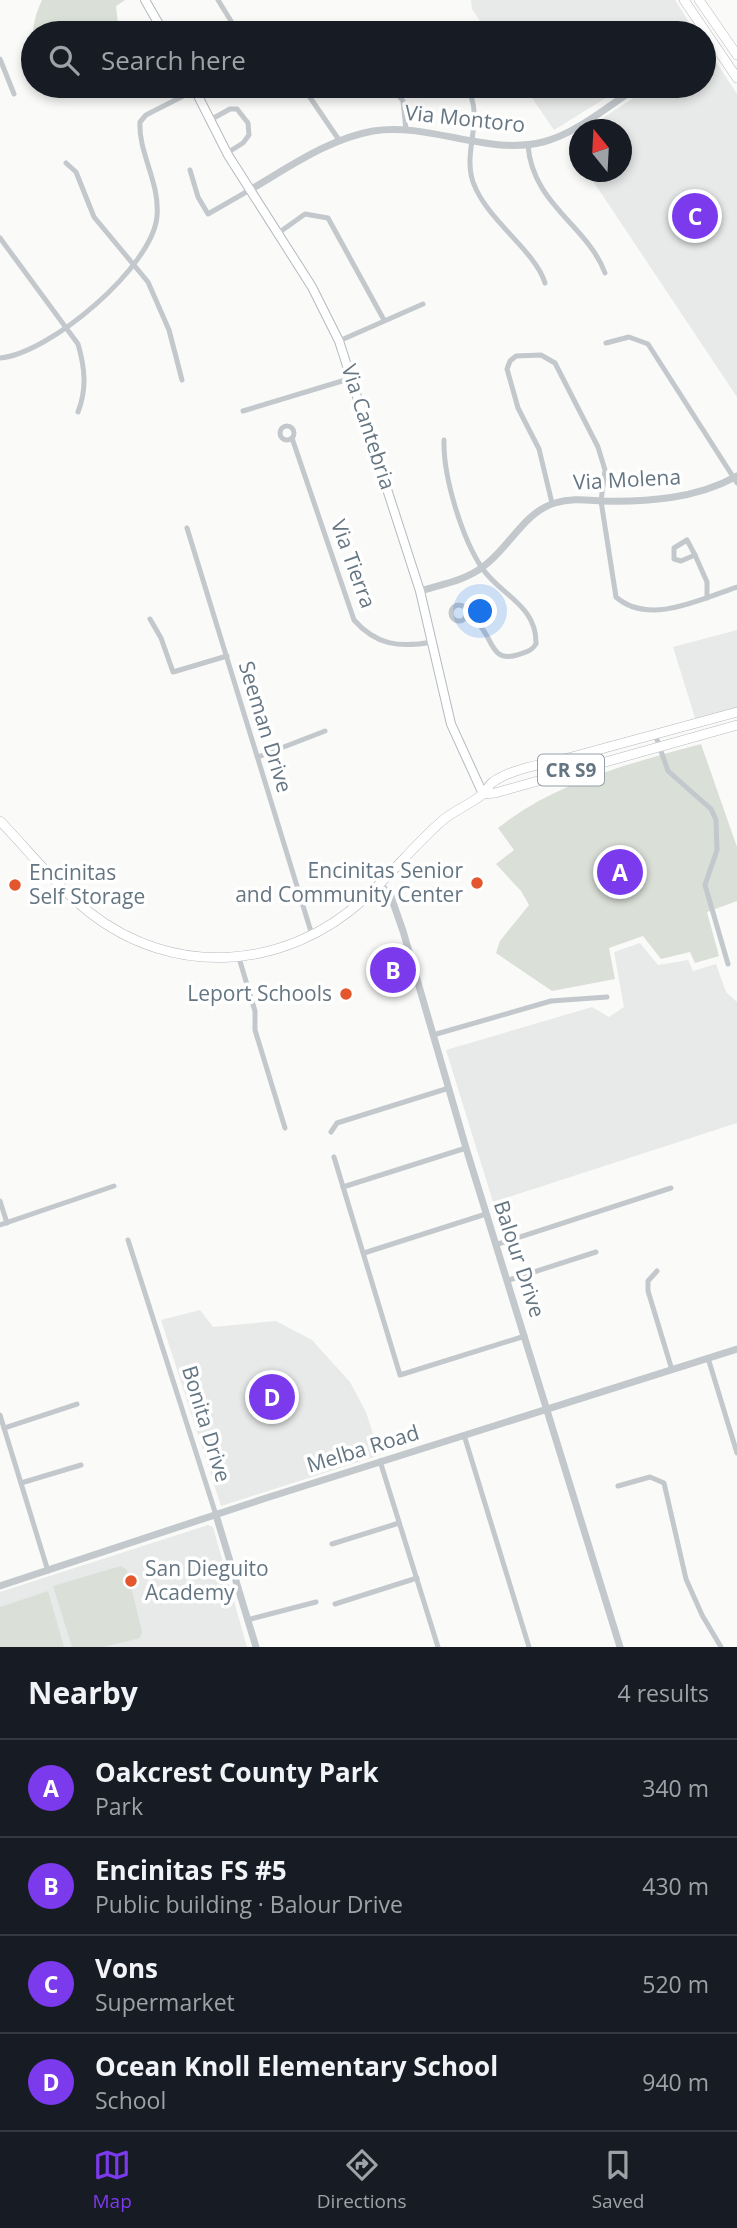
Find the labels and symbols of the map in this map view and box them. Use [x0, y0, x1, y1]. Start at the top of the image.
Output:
street label: Via Montoro [404, 98, 527, 138]
north arrow [569, 119, 632, 182]
pin: C [672, 190, 718, 242]
street label: Via Cantebria [335, 360, 402, 493]
street label: Via Molena [572, 462, 682, 496]
street label: Via Tierra [325, 515, 383, 612]
your location [463, 594, 497, 628]
street label: Seeman Drive [233, 658, 299, 796]
road number: CR S9 [538, 754, 604, 786]
pin: A [597, 846, 643, 898]
place label: Encinitas Senior and Community Center [235, 856, 463, 908]
place label: Encinitas Self Storage [29, 858, 145, 910]
marker: Encinitas Senior and Community Center [469, 875, 485, 891]
marker: Encinitas Self Storage [7, 877, 23, 893]
pin: B [370, 944, 416, 996]
place label: Leport Schools [187, 979, 332, 1007]
marker: Leport Schools [338, 986, 354, 1002]
street label: Balour Drive [488, 1197, 552, 1321]
street label: Bonita Drive [176, 1362, 238, 1485]
pin: D [249, 1371, 295, 1423]
street label: Melba Road [303, 1418, 422, 1478]
place label: San Dieguito Academy [145, 1554, 269, 1606]
marker: San Dieguito Academy [123, 1573, 139, 1589]

